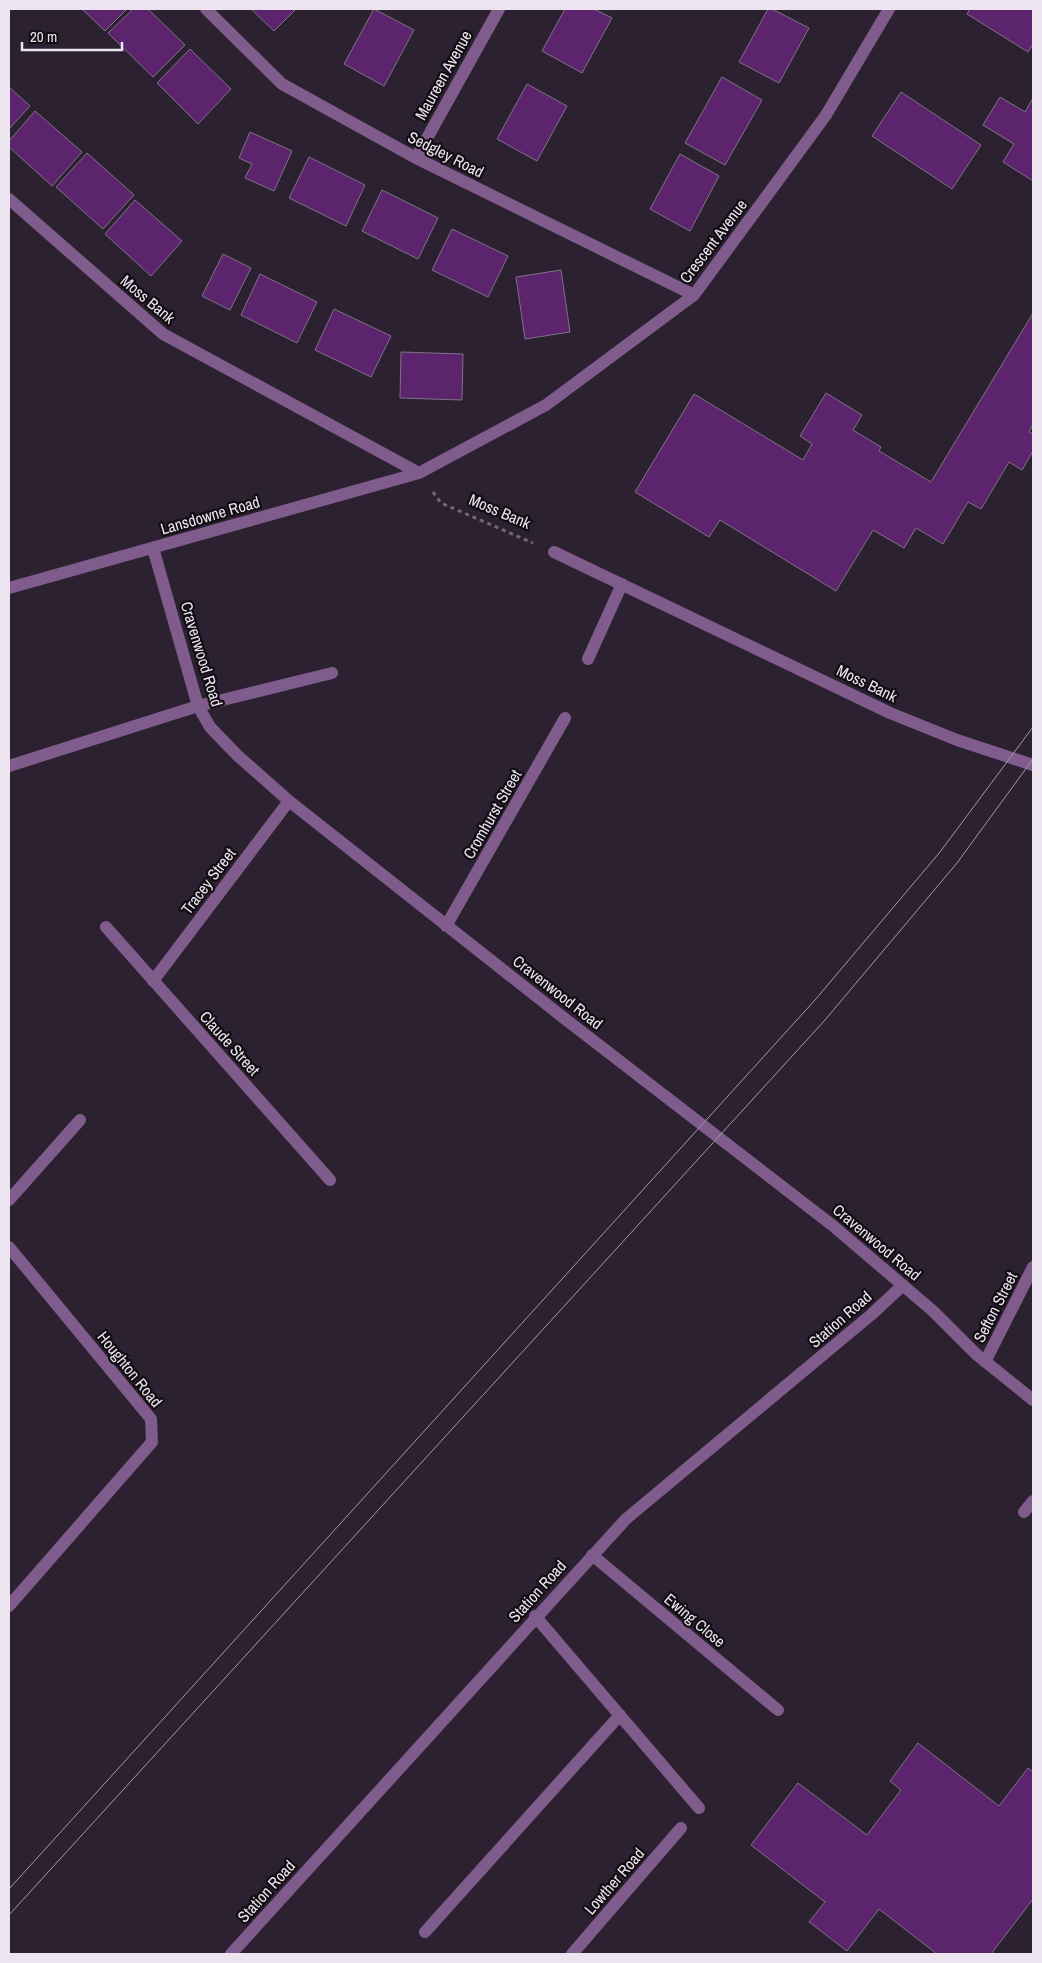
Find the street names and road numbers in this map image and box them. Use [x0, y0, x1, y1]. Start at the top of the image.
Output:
street label: Maureen Avenue [409, 26, 477, 124]
street label: Sedgley Road [404, 125, 488, 183]
street label: Crescent Avenue [674, 195, 752, 287]
street label: Moss Bank [116, 270, 180, 329]
street label: Moss Bank [466, 488, 535, 534]
street label: Lansdowne Road [158, 490, 262, 540]
street label: Cravenwood Road [176, 599, 228, 709]
street label: Moss Bank [833, 659, 901, 707]
street label: Cromhurst Street [458, 765, 527, 863]
street label: Tracey Street [176, 843, 241, 919]
street label: Cravenwood Road [508, 950, 608, 1034]
street label: Claude Street [195, 1006, 265, 1080]
street label: Cravenwood Road [828, 1199, 926, 1285]
street label: Sefton Street [968, 1268, 1022, 1346]
street label: Station Road [804, 1286, 876, 1352]
street label: Houghton Road [93, 1326, 167, 1412]
street label: Station Road [503, 1555, 571, 1627]
street label: Ewing Close [660, 1588, 730, 1652]
street label: Lowther Road [579, 1843, 649, 1919]
street label: Station Road [232, 1855, 300, 1927]

